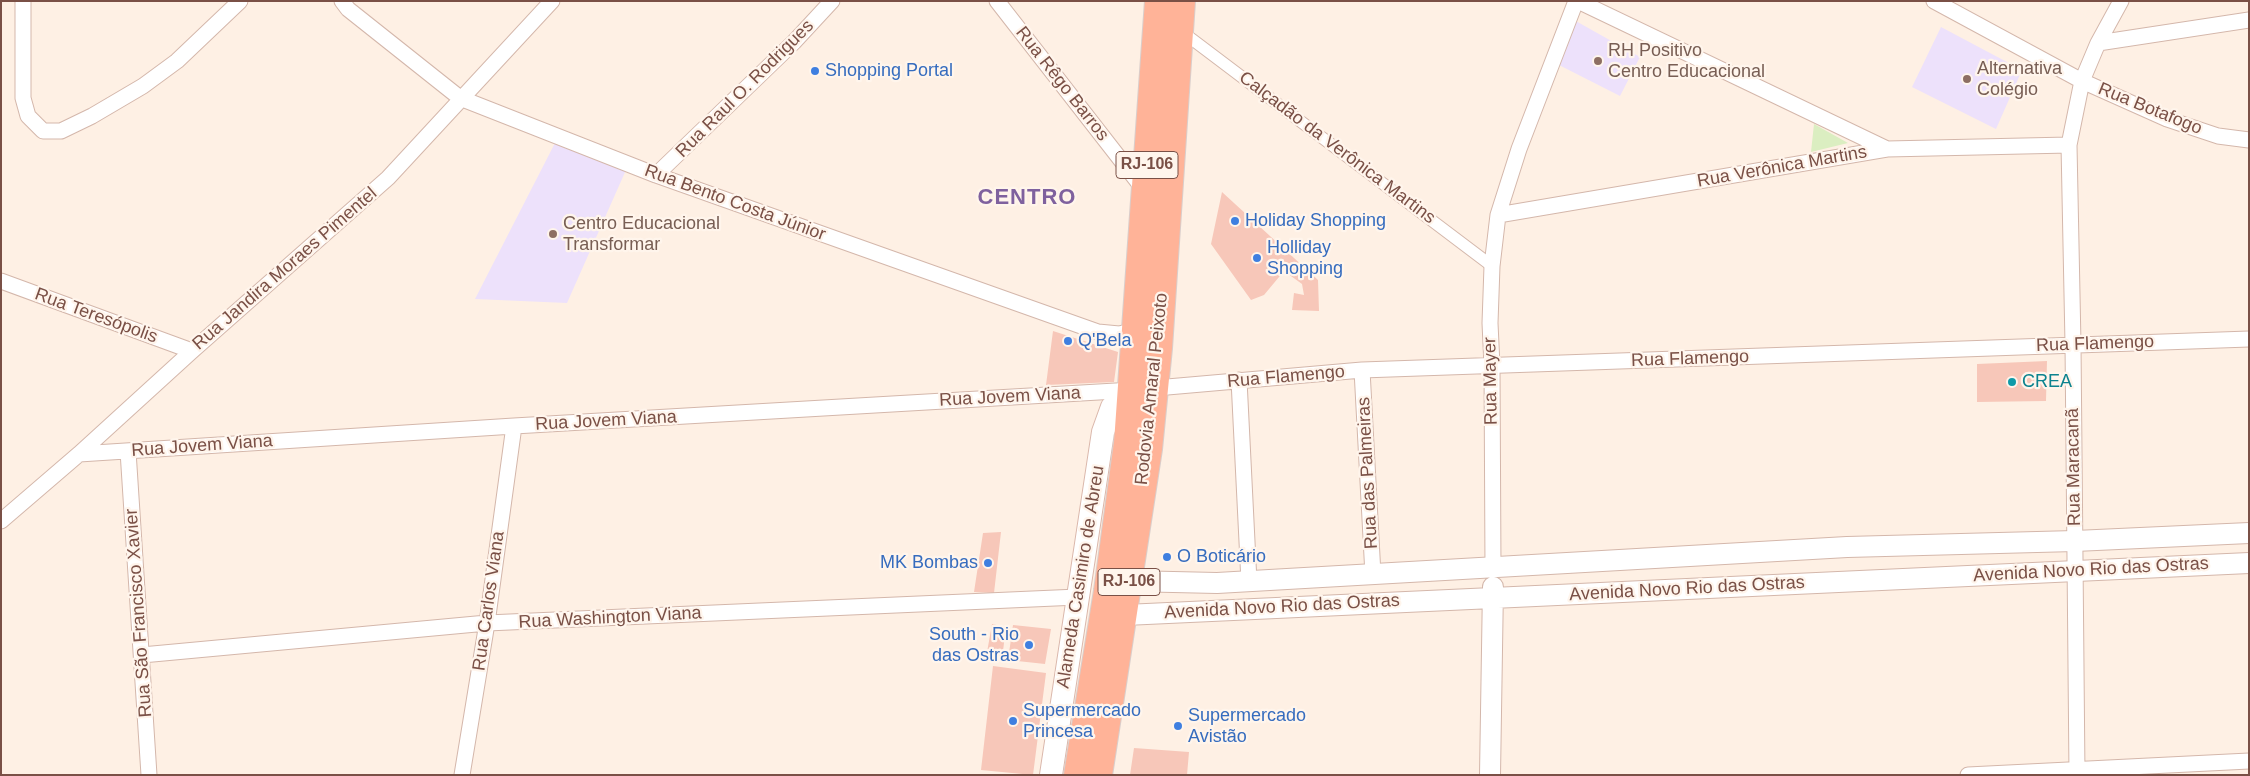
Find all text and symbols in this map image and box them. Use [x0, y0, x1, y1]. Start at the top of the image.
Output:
street label: Rua Raul O. Rodrigues [672, 16, 818, 162]
street label: Rua Rêgo Barros [1011, 23, 1113, 145]
place label: RH Positivo Centro Educacional [1608, 40, 1765, 82]
marker: RH Positivo Centro Educacional [1592, 55, 1604, 67]
place label: Alternativa Colégio [1977, 58, 2062, 100]
place label: Shopping Portal [825, 60, 953, 82]
marker: Shopping Portal [809, 65, 821, 77]
street label: Calçadão da Verônica Martins [1235, 67, 1439, 229]
marker: Alternativa Colégio [1961, 73, 1973, 85]
street label: Rua Botafogo [2095, 78, 2205, 140]
street label: Rua Verônica Martins [1695, 141, 1869, 193]
road number: RJ-106 [1116, 152, 1178, 178]
street label: Rua Bento Costa Júnior [642, 160, 828, 246]
street label: Rua Jandira Moraes Pimentel [188, 183, 382, 355]
district label: CENTRO [977, 185, 1077, 211]
place label: Holiday Shopping [1245, 210, 1386, 232]
place label: Centro Educacional Transformar [563, 213, 720, 255]
marker: Holiday Shopping [1229, 215, 1241, 227]
marker: Centro Educacional Transformar [547, 228, 559, 240]
place label: Holliday Shopping [1267, 237, 1343, 280]
marker: Holliday Shopping [1251, 252, 1263, 264]
street label: Rua Teresópolis [32, 284, 160, 348]
street label: Rodovia Amaral Peixoto [1131, 292, 1173, 486]
place label: Q'Bela [1078, 330, 1131, 352]
street label: Rua Flamengo [2036, 331, 2154, 357]
marker: Q'Bela [1062, 335, 1074, 347]
street label: Rua Mayer [1479, 337, 1503, 425]
street label: Rua Flamengo [1631, 346, 1749, 372]
street label: Rua Flamengo [1226, 361, 1346, 393]
place label: CREA [2022, 371, 2072, 393]
marker: CREA [2006, 376, 2018, 388]
street label: Rua Jovem Viana [939, 383, 1081, 411]
street label: Rua das Palmeiras [1353, 397, 1383, 549]
street label: Rua Jovem Viana [535, 407, 677, 435]
street label: Rua Maracanã [2062, 408, 2086, 526]
street label: Rua Jovem Viana [131, 430, 273, 462]
street label: Alameda Casimiro de Abreu [1053, 464, 1109, 690]
street label: Rua São Francisco Xavier [121, 508, 157, 718]
street label: Rua Carlos Viana [469, 530, 509, 672]
place label: O Boticário [1177, 546, 1266, 568]
marker: O Boticário [1161, 551, 1173, 563]
place label: MK Bombas [880, 552, 978, 574]
street label: Avenida Novo Rio das Ostras [1973, 553, 2209, 587]
marker: MK Bombas [982, 557, 994, 569]
road number: RJ-106 [1098, 568, 1160, 596]
street label: Avenida Novo Rio das Ostras [1569, 572, 1805, 606]
street label: Avenida Novo Rio das Ostras [1164, 590, 1400, 624]
street label: Rua Washington Viana [518, 602, 702, 634]
place label: South - Rio das Ostras [929, 624, 1019, 666]
marker: South - Rio das Ostras [1023, 639, 1035, 651]
place label: Supermercado Princesa [1023, 700, 1141, 742]
place label: Supermercado Avistão [1188, 705, 1306, 748]
marker: Supermercado Princesa [1007, 715, 1019, 727]
marker: Supermercado Avistão [1172, 720, 1184, 732]

